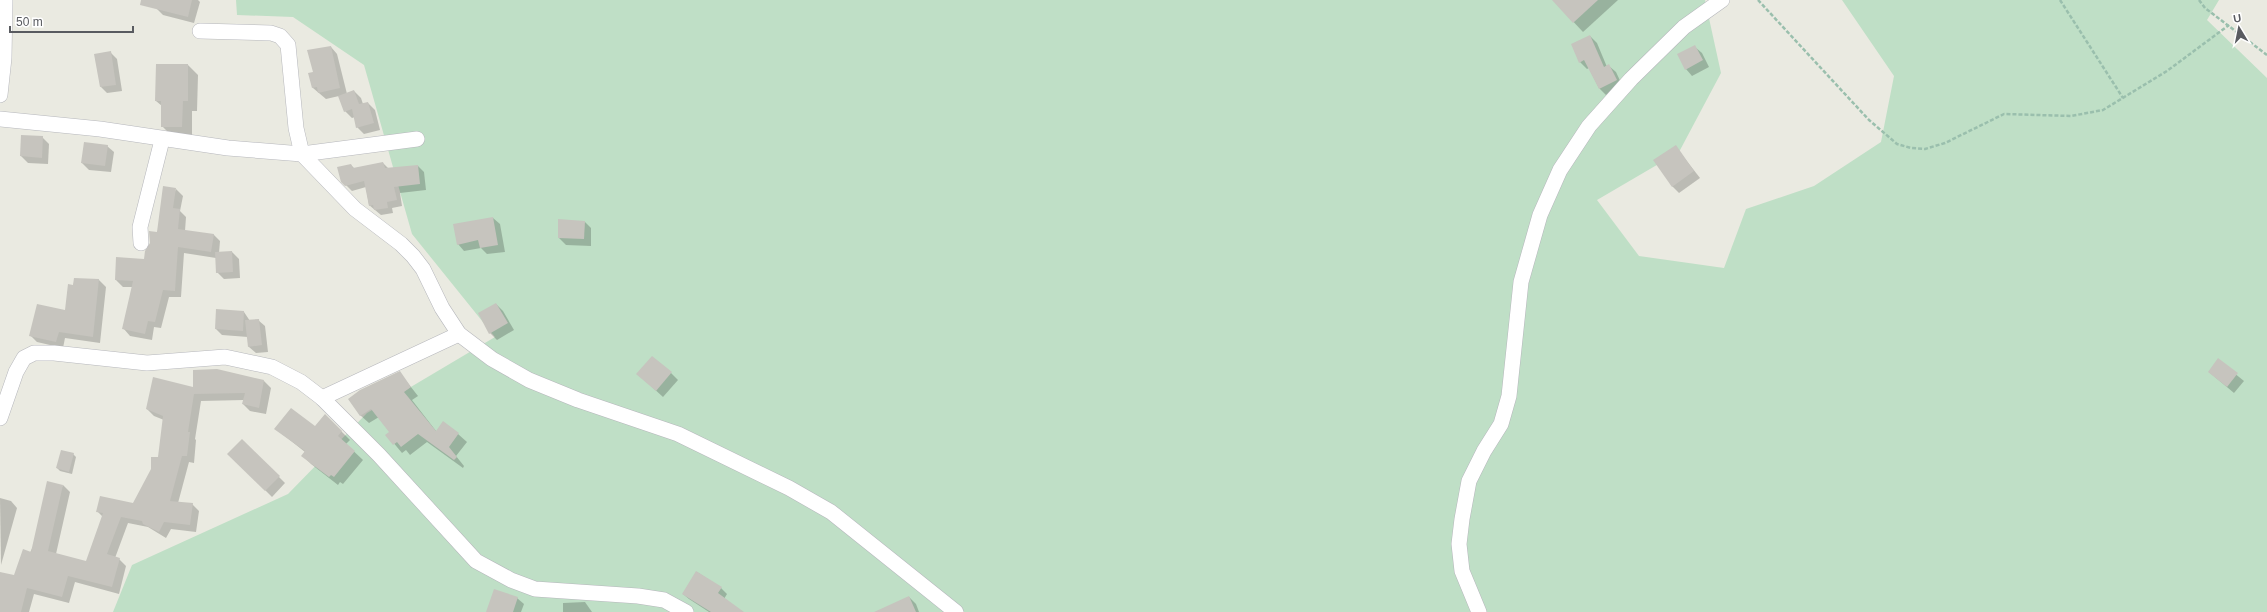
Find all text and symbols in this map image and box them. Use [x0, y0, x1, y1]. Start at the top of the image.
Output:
scale bar [10, 8, 133, 34]
north arrow [2219, 8, 2259, 48]
text: U [2232, 12, 2242, 25]
text: 50 m [16, 15, 43, 29]

